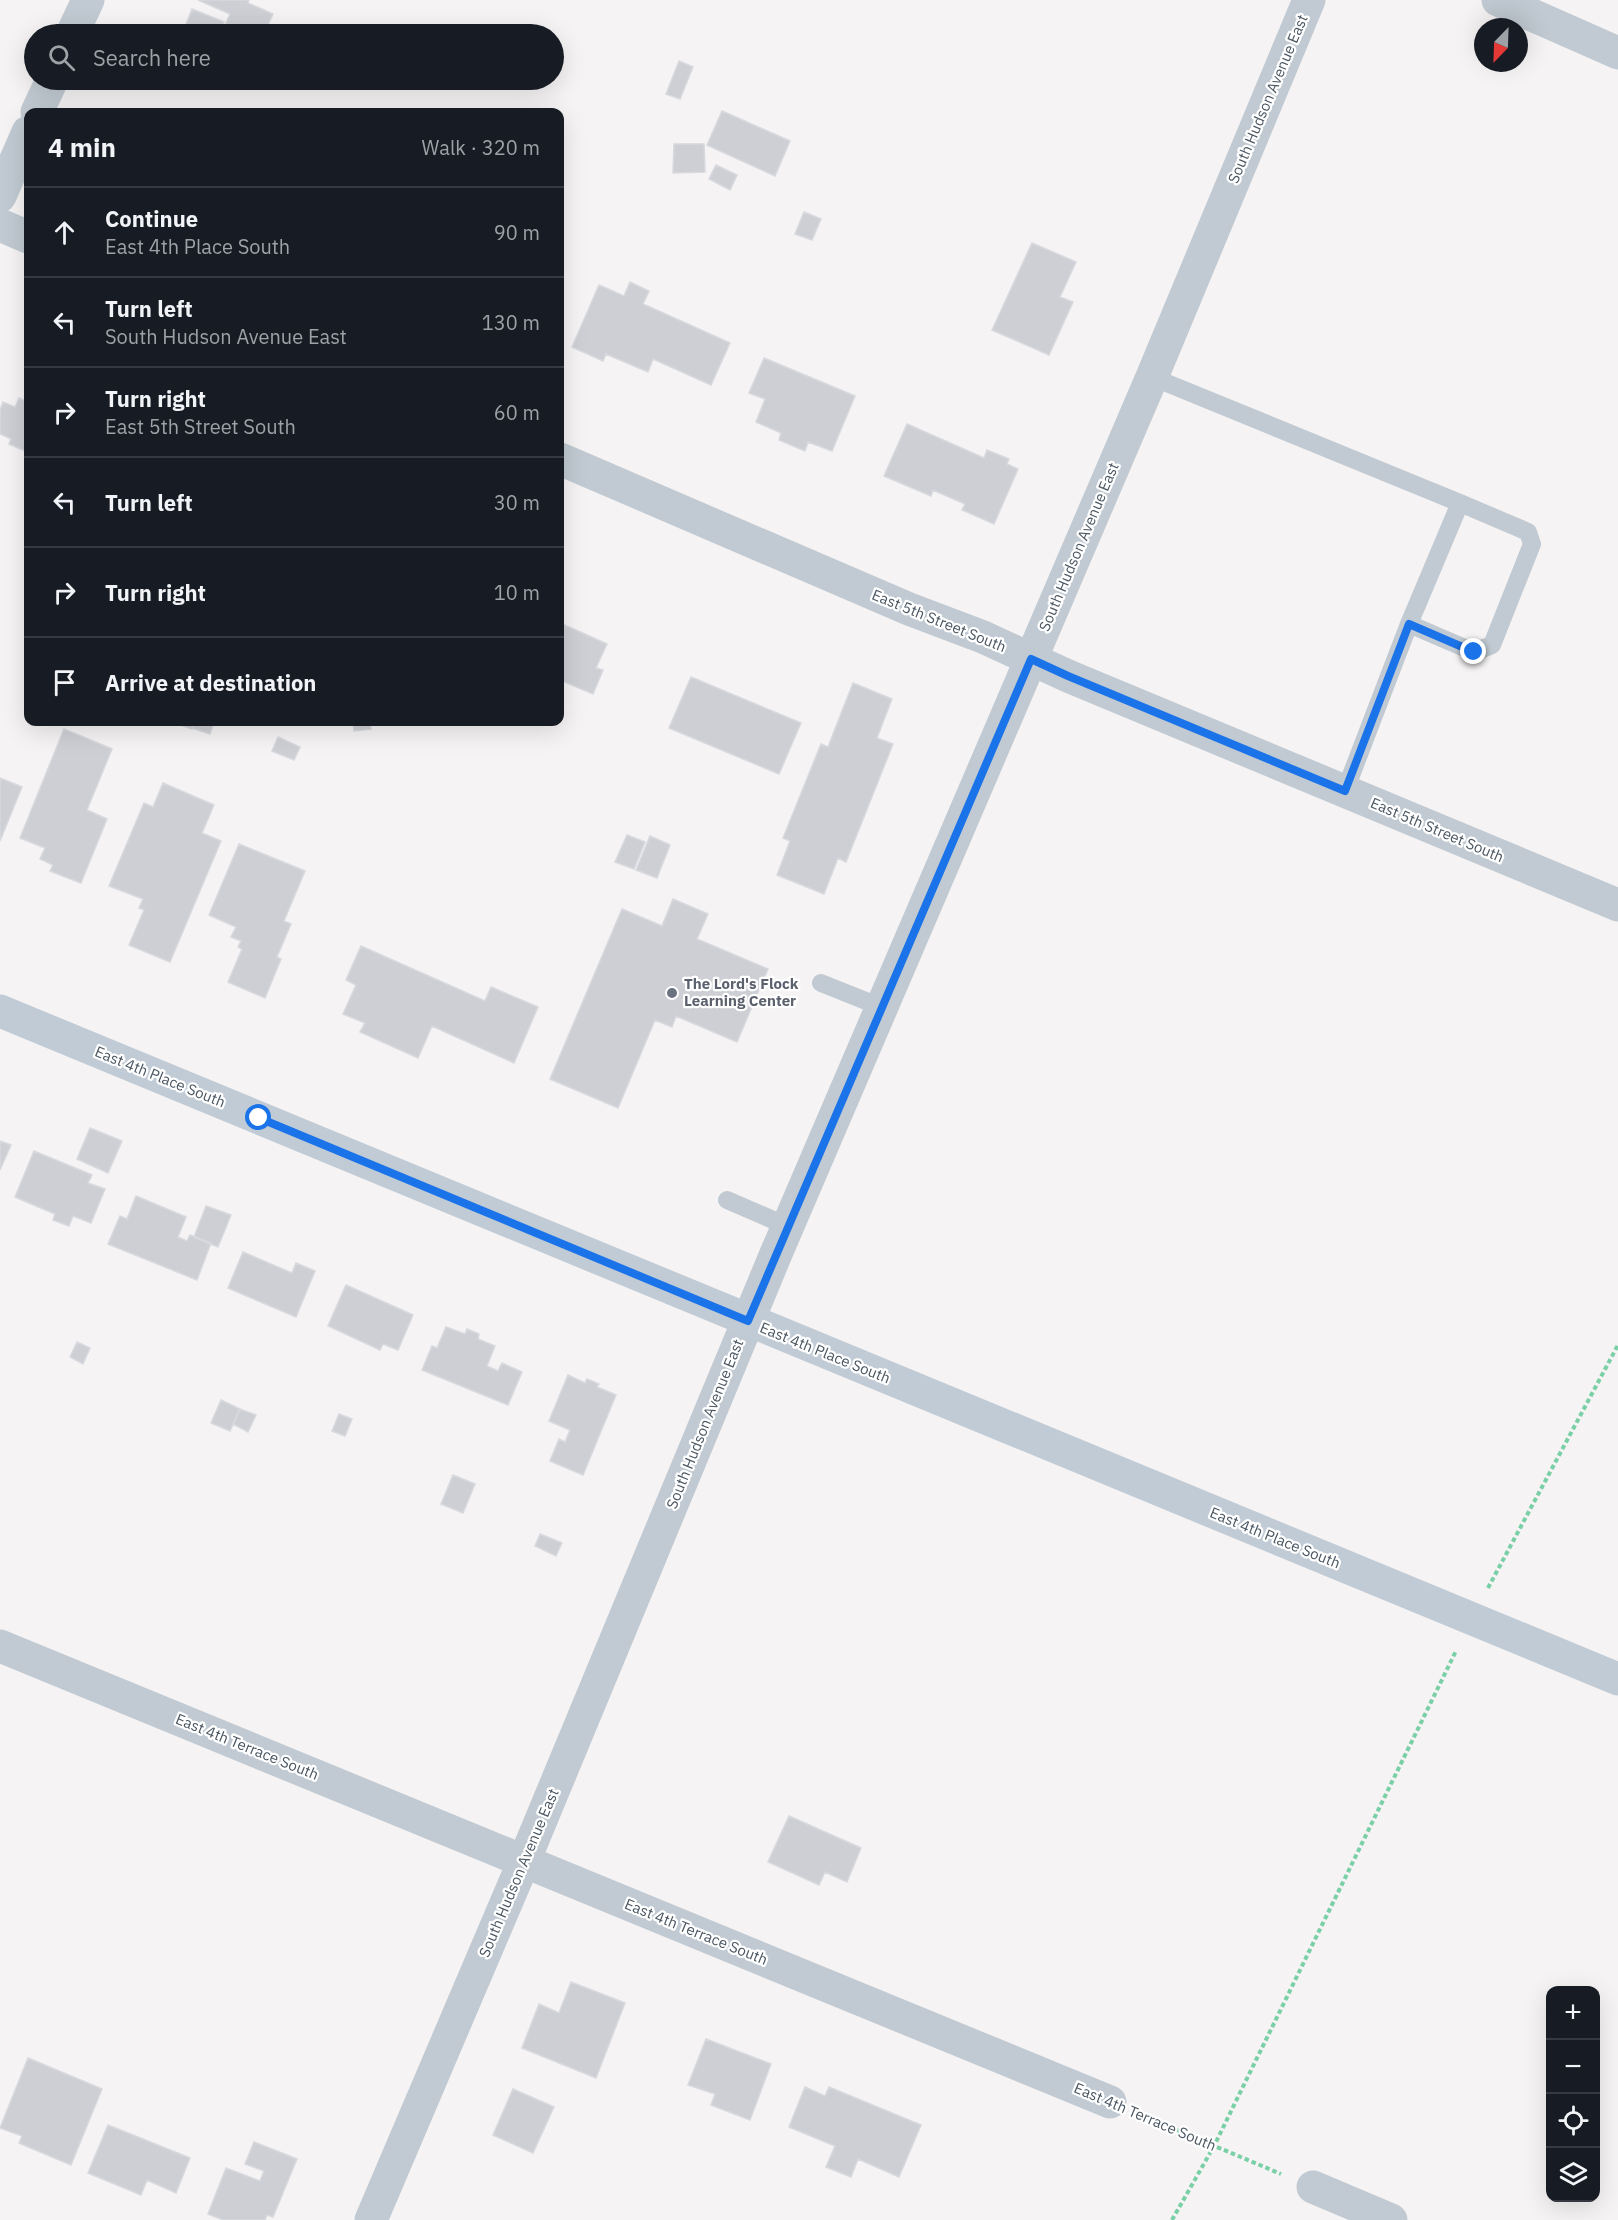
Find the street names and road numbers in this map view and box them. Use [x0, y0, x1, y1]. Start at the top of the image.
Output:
street label: South Hudson Avenue East [1223, 12, 1312, 186]
street label: South Hudson Avenue East [1034, 460, 1123, 634]
street label: East 5th Street South [869, 585, 1009, 656]
street label: East 5th Street South [1368, 793, 1507, 866]
street label: East 4th Place South [92, 1042, 228, 1111]
street label: East 4th Place South [757, 1318, 893, 1387]
street label: South Hudson Avenue East [662, 1336, 747, 1511]
street label: East 4th Place South [1207, 1503, 1343, 1572]
street label: East 4th Terrace South [173, 1709, 321, 1784]
street label: South Hudson Avenue East [474, 1786, 563, 1960]
street label: East 4th Terrace South [622, 1894, 770, 1969]
street label: East 4th Terrace South [1071, 2078, 1219, 2155]

